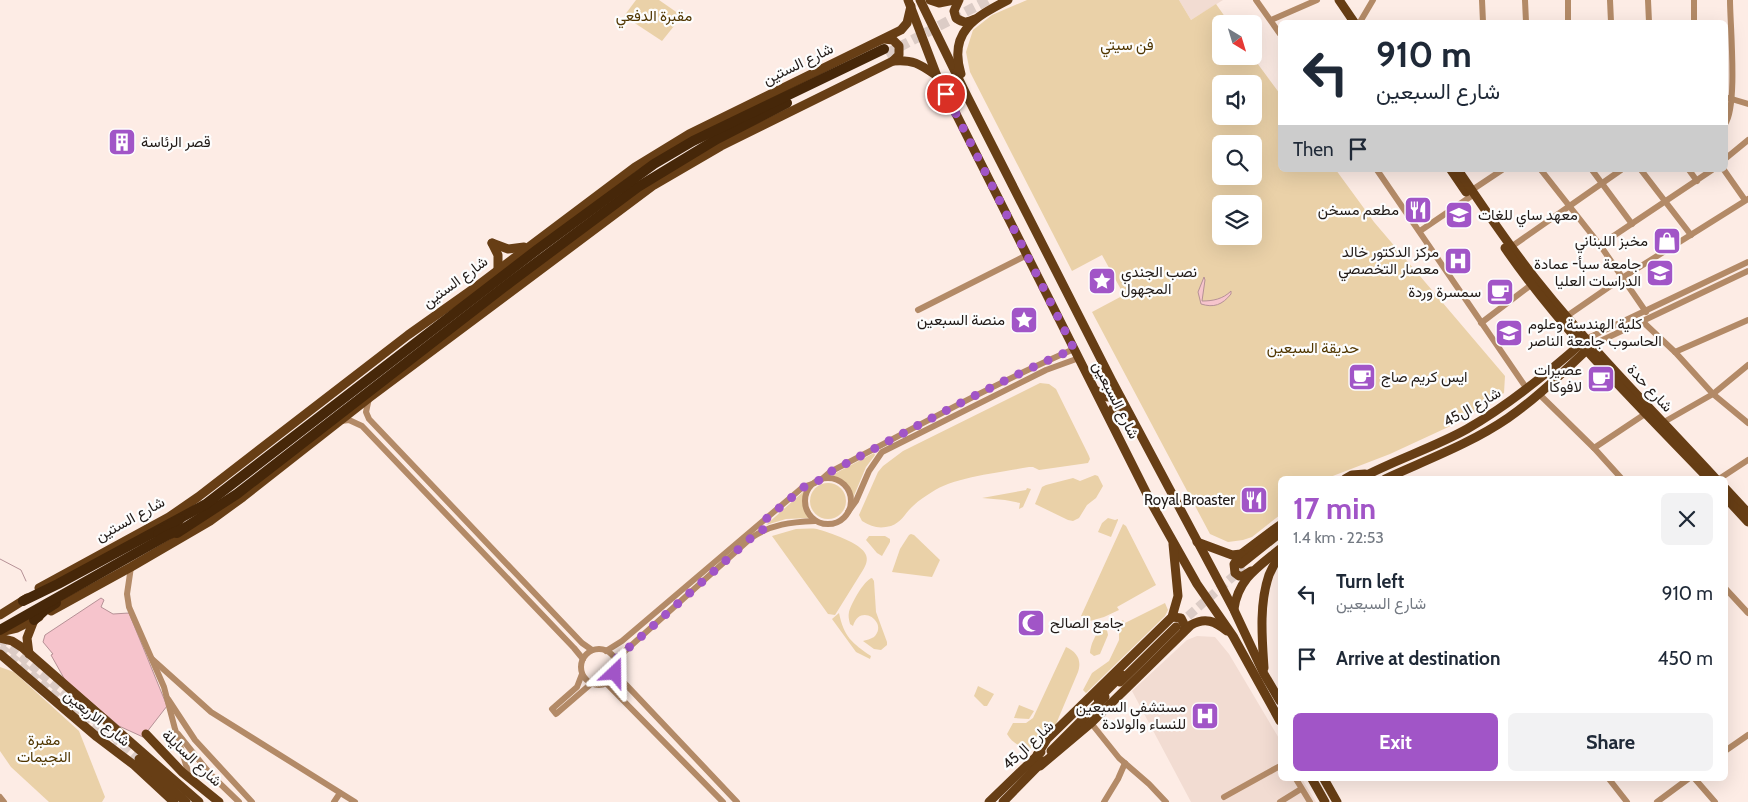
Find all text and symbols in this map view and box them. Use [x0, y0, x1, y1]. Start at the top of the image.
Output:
park label: مقبرة الدفعي [616, 7, 692, 29]
north arrow [1212, 15, 1262, 65]
map controls [1212, 15, 1262, 245]
text: 910 m [1376, 33, 1472, 76]
park label: فن سيتي [1100, 36, 1154, 58]
street label: شارع الستين [760, 39, 837, 91]
icon: left [1293, 40, 1358, 105]
pin [925, 73, 967, 115]
button: sound [1212, 75, 1262, 125]
text: شارع السبعين [1376, 78, 1500, 105]
icon: arrive [932, 80, 960, 108]
building icon: قصر الرئاسة [107, 127, 137, 157]
place label: قصر الرئاسة [141, 133, 211, 151]
button: search [1212, 135, 1262, 185]
icon: arrive [1344, 135, 1372, 163]
text: Then [1293, 138, 1334, 161]
button: layers [1212, 195, 1262, 245]
restaurant icon: مطعم مسخن [1403, 195, 1433, 225]
school or university icon: معهد ساي للغات [1444, 200, 1474, 230]
place label: مطعم مسخن [1318, 201, 1399, 220]
place label: معهد ساي للغات [1478, 206, 1578, 228]
shop icon: مخبز اللبناني [1652, 226, 1682, 256]
place label: مخبز اللبناني [1575, 232, 1648, 254]
place label: مركز الدكتور خالد معصار التخصصي [1338, 243, 1439, 282]
hospital icon: مركز الدكتور خالد معصار التخصصي [1443, 246, 1473, 276]
street label: شارع الستين [419, 252, 492, 313]
place label: جامعة سبأ- عمادة الدراسات العليا [1534, 255, 1641, 290]
school or university icon: جامعة سبأ- عمادة الدراسات العليا [1645, 258, 1675, 288]
place label: نصب الجندي المجهول [1121, 263, 1197, 298]
place icon: نصب الجندي المجهول [1087, 266, 1117, 296]
cafe icon: سمسرة وردة [1485, 277, 1515, 307]
place label: سمسرة وردة [1408, 283, 1481, 301]
place icon: منصة السبعين [1009, 305, 1039, 335]
place label: منصة السبعين [917, 311, 1005, 330]
place label: كلية الهندسة وعلوم الحاسوب جامعة الناصر [1527, 315, 1662, 350]
school or university icon: كلية الهندسة وعلوم الحاسوب جامعة الناصر [1494, 318, 1524, 348]
park label: حديقة السبعين [1267, 339, 1359, 358]
street label: شارع السبعين [1087, 358, 1143, 443]
street label: شارع حدة [1622, 360, 1677, 417]
place label: عصيرات لافوكا [1534, 361, 1582, 396]
cafe icon: ايس كريم صاج [1347, 362, 1377, 392]
cafe icon: عصيرات لافوكا [1586, 364, 1616, 394]
place label: ايس كريم صاج [1381, 368, 1468, 388]
street label: شارع ال45 [1440, 383, 1505, 432]
restaurant icon: Royal Broaster [1239, 485, 1269, 515]
text: 17 min [1293, 490, 1376, 527]
place label: Royal Broaster [1144, 491, 1235, 509]
street label: شارع الستين [92, 493, 169, 547]
button: close [1661, 493, 1713, 545]
text: 1.4 km · 22:53 [1293, 528, 1384, 547]
text: Turn left [1336, 570, 1404, 593]
icon: left [1293, 580, 1321, 608]
text: 910 m [1662, 582, 1713, 605]
text: شارع السبعين [1336, 594, 1426, 613]
mosque icon: جامع الصالح [1016, 608, 1046, 638]
place label: جامع الصالح [1050, 614, 1124, 634]
icon: arrive [1293, 645, 1321, 673]
position arrow [588, 646, 640, 698]
text: Arrive at destination [1336, 647, 1500, 670]
text: 450 m [1658, 647, 1713, 670]
street label: شارع الاربعين [59, 686, 134, 752]
place label: مستشفى السبعين للنساء والولادة [1076, 698, 1186, 733]
hospital icon: مستشفى السبعين للنساء والولادة [1190, 701, 1220, 731]
button: Exit [1293, 713, 1498, 771]
button: Share [1508, 713, 1713, 771]
street label: شارع ال45 [999, 717, 1059, 775]
street label: شارع السايلة [157, 726, 226, 792]
park label: مقبرة النجيمات [17, 731, 71, 766]

